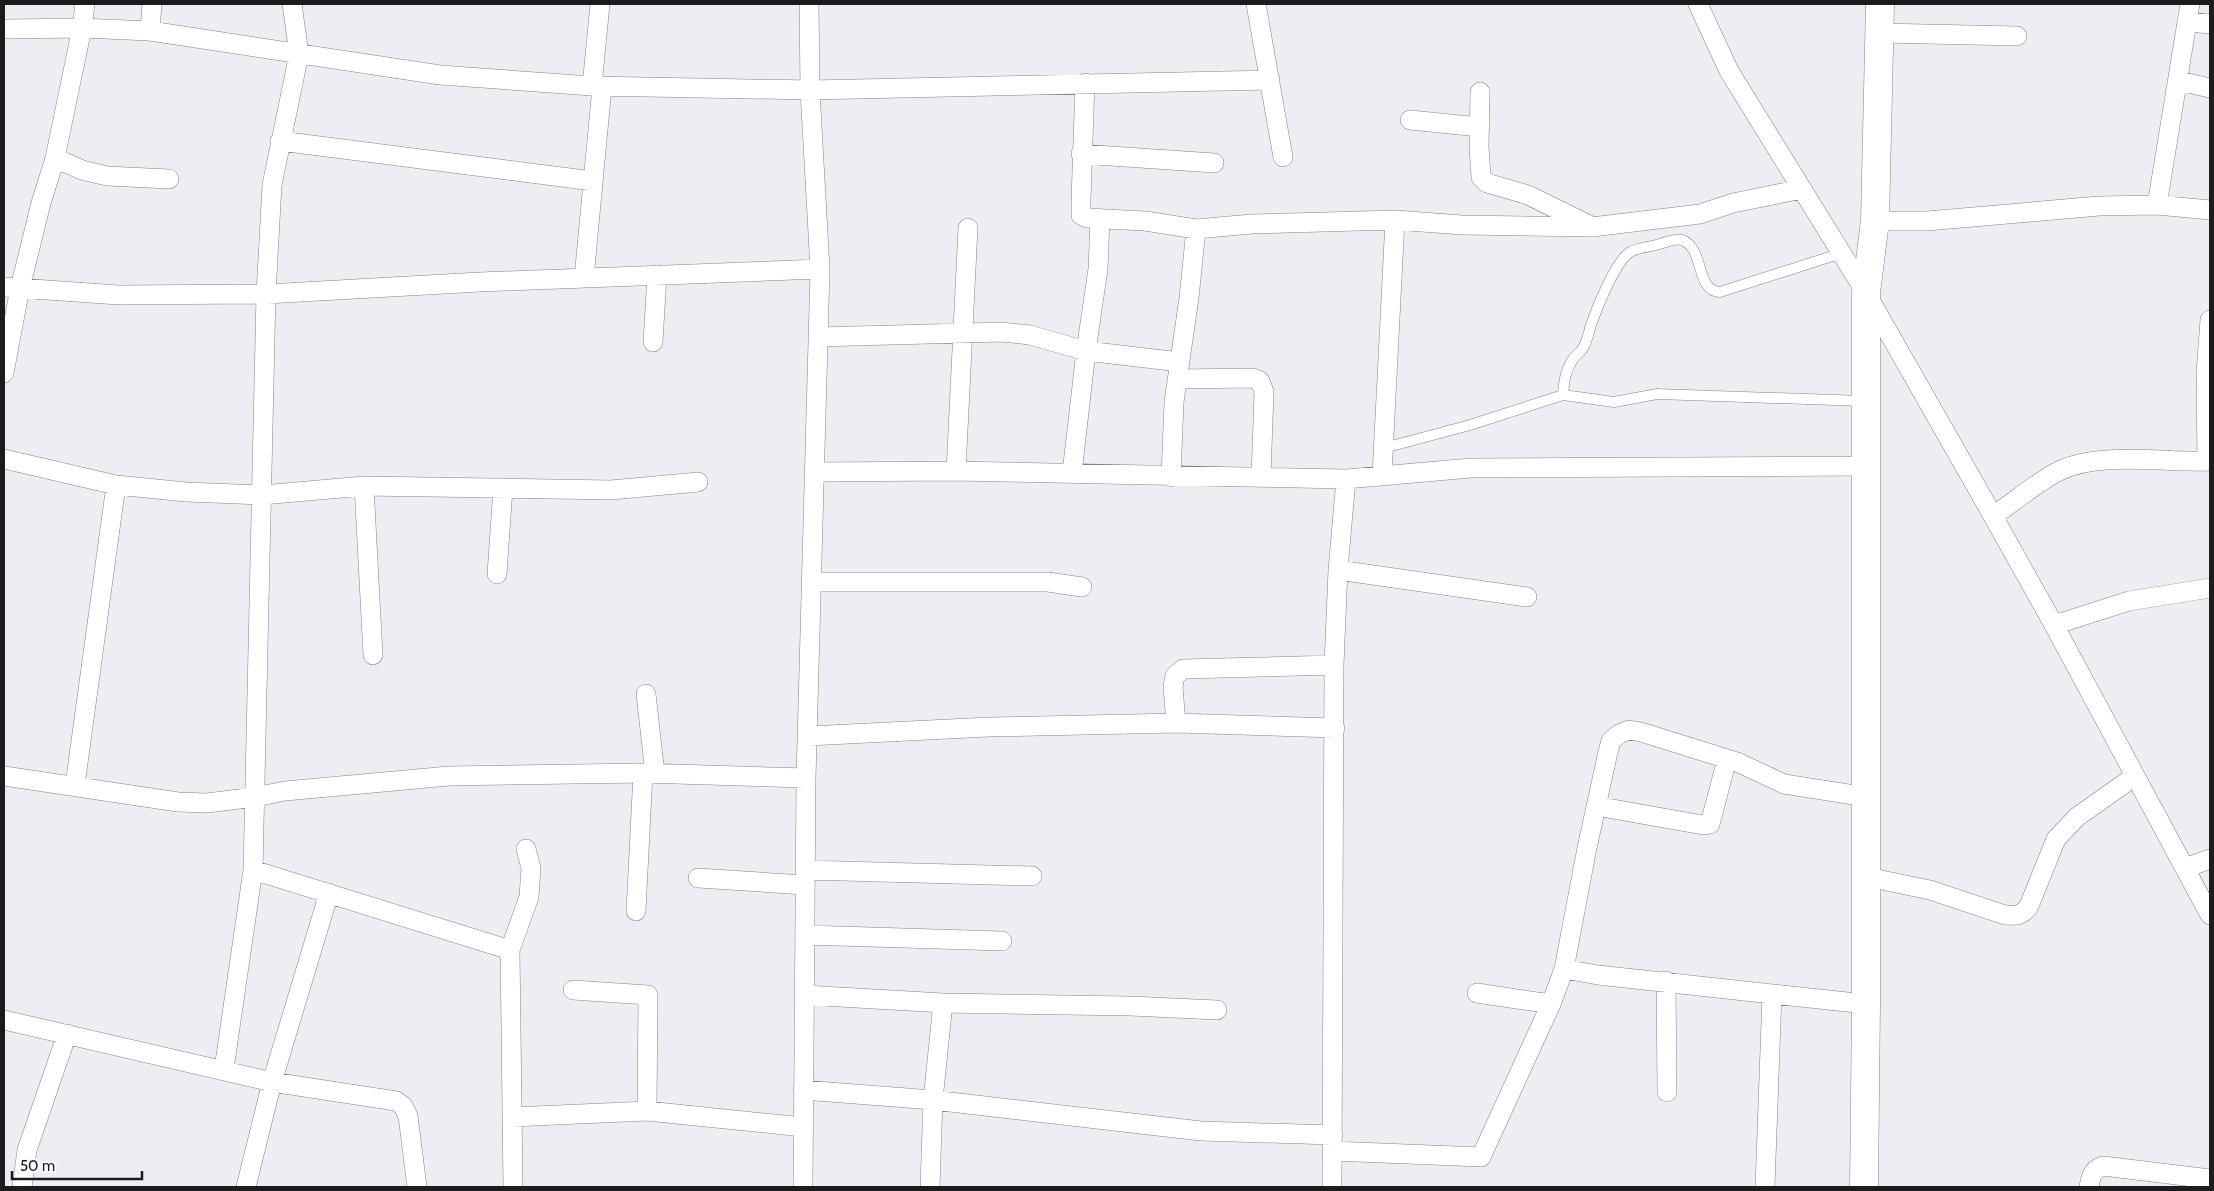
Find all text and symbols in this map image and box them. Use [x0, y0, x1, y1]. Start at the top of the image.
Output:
scale bar [12, 1148, 142, 1180]
text: 50 m [20, 1157, 55, 1175]

